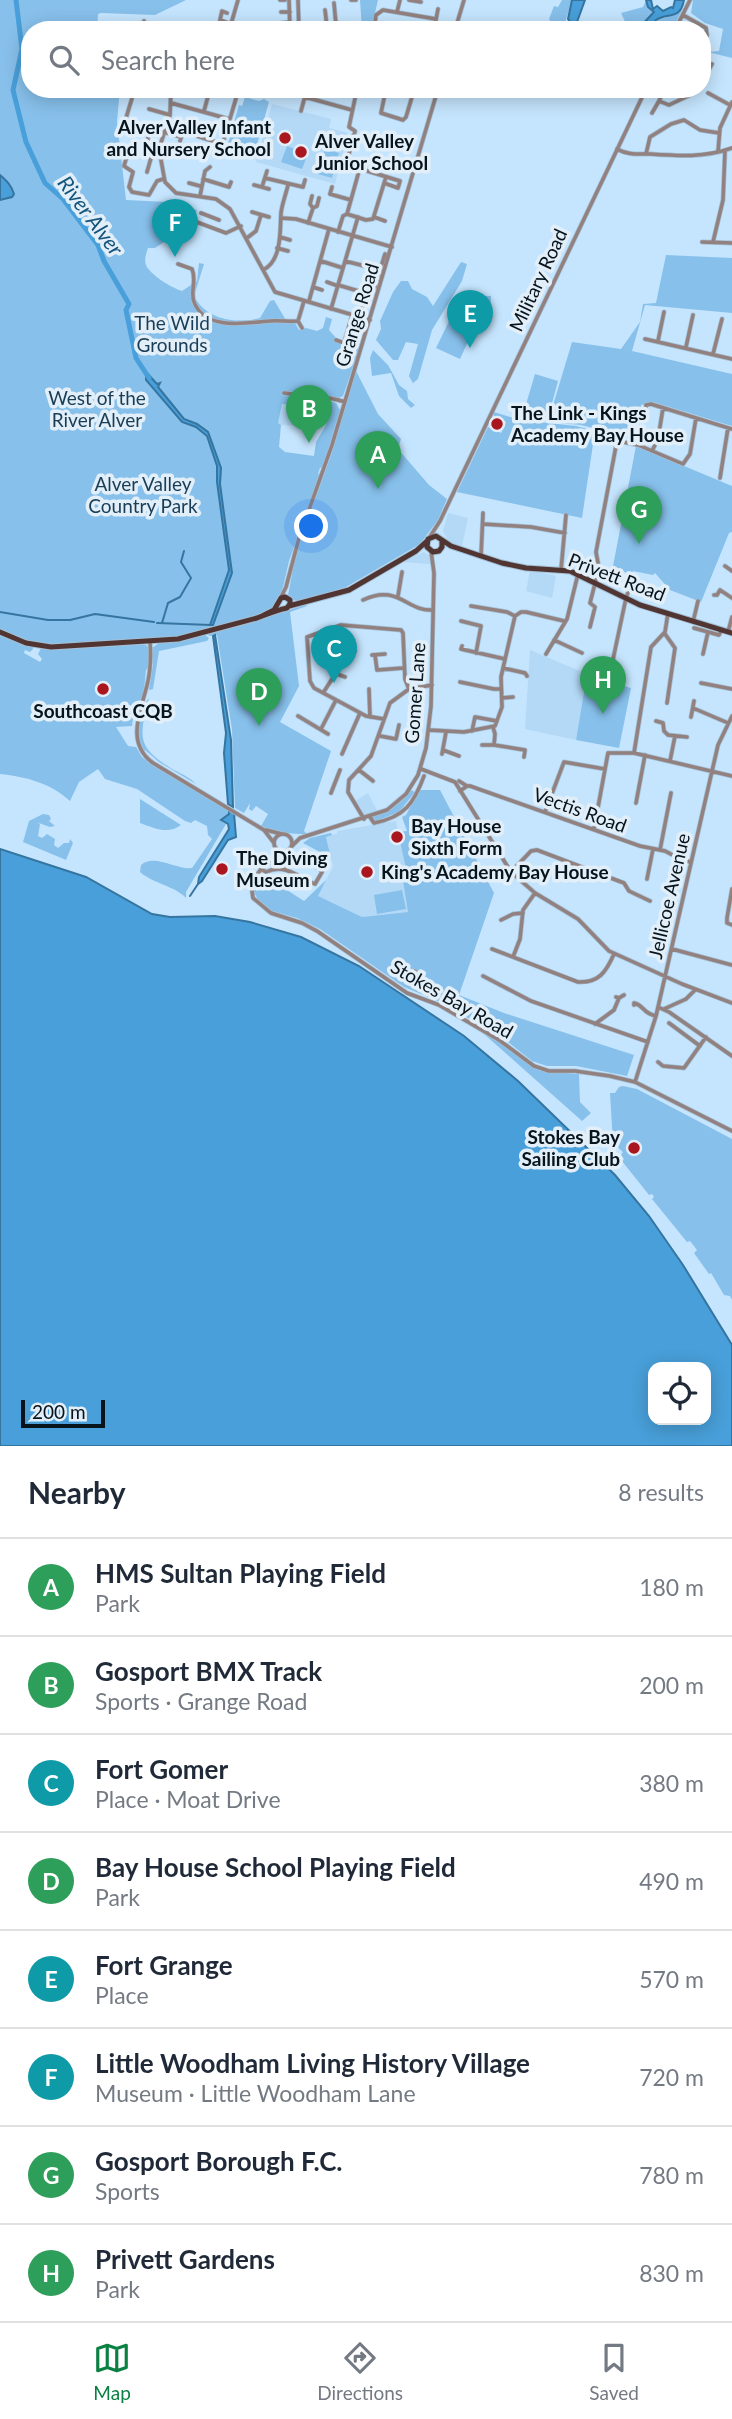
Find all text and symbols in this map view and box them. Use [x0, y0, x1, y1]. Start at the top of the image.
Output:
search box [21, 21, 711, 98]
icon: search [45, 41, 83, 79]
text: Search here [101, 44, 235, 76]
place label: Alver Valley Infant and Nursery School [106, 115, 271, 160]
place label: Alver Valley Junior School [314, 129, 428, 174]
marker: Alver Valley Infant and Nursery School [277, 130, 293, 146]
marker: Alver Valley Junior School [293, 144, 309, 160]
water label: River Alver [53, 170, 130, 260]
pin: F [152, 199, 198, 257]
street label: Military Road [504, 225, 571, 335]
street label: Grange Road [330, 260, 383, 370]
pin: E [447, 290, 493, 348]
park label: The Wild Grounds [134, 311, 210, 356]
pin: B [286, 385, 332, 443]
park label: West of the River Alver [48, 386, 146, 431]
place label: The Link - Kings Academy Bay House [510, 401, 684, 446]
marker: The Link - Kings Academy Bay House [489, 416, 505, 432]
pin: A [355, 431, 401, 489]
park label: Alver Valley Country Park [88, 472, 198, 517]
pin: G [616, 486, 662, 544]
your location [294, 509, 328, 543]
street label: Privett Road [565, 547, 669, 606]
pin: C [311, 625, 357, 683]
street label: Gomer Lane [399, 642, 430, 744]
pin: H [580, 656, 626, 714]
pin: D [236, 668, 282, 726]
marker: Southcoast CQB [95, 681, 111, 697]
place label: Southcoast CQB [33, 699, 173, 722]
street label: Vectis Road [530, 782, 630, 837]
place label: Bay House Sixth Form [411, 814, 502, 859]
marker: Bay House Sixth Form [389, 829, 405, 845]
street label: Jellicoe Avenue [643, 831, 694, 961]
place label: The Diving Museum [236, 846, 327, 891]
place label: King's Academy Bay House [381, 860, 609, 883]
marker: The Diving Museum [214, 861, 230, 877]
marker: King's Academy Bay House [359, 864, 375, 880]
street label: Stokes Bay Road [387, 954, 517, 1043]
place label: Stokes Bay Sailing Club [522, 1125, 621, 1170]
marker: Stokes Bay Sailing Club [626, 1140, 642, 1156]
map controls [648, 1362, 711, 1425]
button: locate [648, 1362, 711, 1425]
scale bar [21, 1397, 105, 1429]
text: 200 m [32, 1400, 86, 1423]
text: Nearby [28, 1474, 126, 1510]
text: 8 results [618, 1478, 704, 1506]
text: HMS Sultan Playing Field [95, 1557, 386, 1589]
text: A [43, 1573, 59, 1601]
text: 180 m [639, 1573, 704, 1601]
text: Park [95, 1589, 140, 1617]
text: Gosport BMX Track [95, 1655, 322, 1687]
text: B [43, 1671, 59, 1699]
text: 200 m [639, 1671, 704, 1699]
text: Sports · Grange Road [95, 1687, 307, 1715]
text: Fort Gomer [95, 1753, 228, 1785]
text: C [43, 1769, 59, 1797]
text: 380 m [639, 1769, 704, 1797]
text: Place · Moat Drive [95, 1785, 281, 1813]
text: Bay House School Playing Field [95, 1851, 456, 1883]
text: D [42, 1867, 60, 1895]
text: 490 m [639, 1867, 704, 1895]
text: Park [95, 1883, 140, 1911]
text: Fort Grange [95, 1949, 233, 1981]
text: E [44, 1965, 58, 1993]
text: 570 m [639, 1965, 704, 1993]
text: Place [95, 1981, 149, 2009]
text: Little Woodham Living History Village [95, 2047, 530, 2079]
text: F [44, 2063, 58, 2091]
text: 720 m [639, 2063, 704, 2091]
text: Museum · Little Woodham Lane [95, 2079, 416, 2107]
text: Gosport Borough F.C. [95, 2145, 343, 2177]
text: G [43, 2161, 59, 2189]
text: 780 m [639, 2161, 704, 2189]
text: Sports [95, 2177, 160, 2205]
text: Privett Gardens [95, 2243, 275, 2275]
text: H [42, 2259, 60, 2287]
text: 830 m [639, 2259, 704, 2287]
text: Park [95, 2275, 140, 2303]
tab: Map [93, 2339, 131, 2404]
tab: Directions [317, 2339, 403, 2404]
tab: Saved [589, 2339, 639, 2404]

